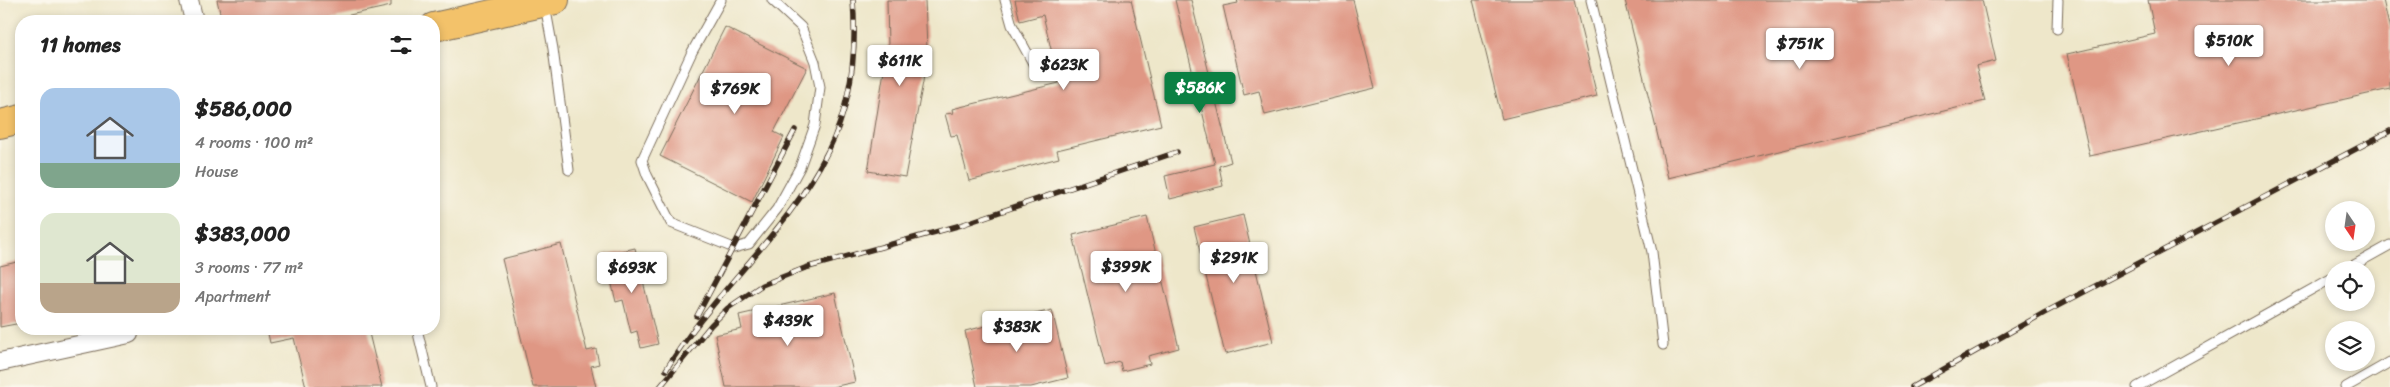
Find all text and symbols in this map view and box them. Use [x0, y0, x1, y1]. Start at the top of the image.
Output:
pin: $510K [2194, 24, 2264, 67]
text: 11 homes [40, 26, 121, 64]
text: $510K [2205, 26, 2253, 55]
pin: $751K [1765, 28, 1835, 70]
text: $751K [1777, 29, 1823, 58]
icon: filters [387, 31, 415, 59]
pin: $611K [865, 44, 935, 87]
text: $611K [878, 46, 922, 75]
pin: $623K [1029, 48, 1099, 91]
text: $623K [1040, 50, 1088, 79]
pin: $769K [700, 72, 770, 115]
pin: $586K [1165, 72, 1235, 114]
text: $586K [1175, 73, 1225, 102]
text: $769K [711, 74, 759, 103]
text: $586,000 [195, 90, 292, 128]
icon: home [80, 108, 140, 168]
text: 4 rooms · 100 m² [195, 128, 313, 157]
text: House [195, 157, 238, 186]
north arrow [2325, 201, 2375, 251]
map controls [2325, 201, 2375, 371]
text: $383,000 [195, 215, 290, 253]
icon: home [80, 233, 140, 293]
pin: $291K [1199, 242, 1269, 284]
text: $291K [1211, 243, 1257, 272]
pin: $399K [1091, 250, 1161, 293]
pin: $693K [597, 252, 667, 294]
text: $399K [1102, 252, 1150, 281]
text: 3 rooms · 77 m² [195, 253, 303, 282]
text: $693K [608, 253, 656, 282]
button: locate [2325, 261, 2375, 311]
text: Apartment [195, 282, 271, 311]
pin: $439K [753, 304, 823, 347]
text: $439K [763, 306, 813, 335]
pin: $383K [982, 310, 1052, 353]
text: $383K [993, 312, 1041, 341]
button: layers [2325, 321, 2375, 371]

